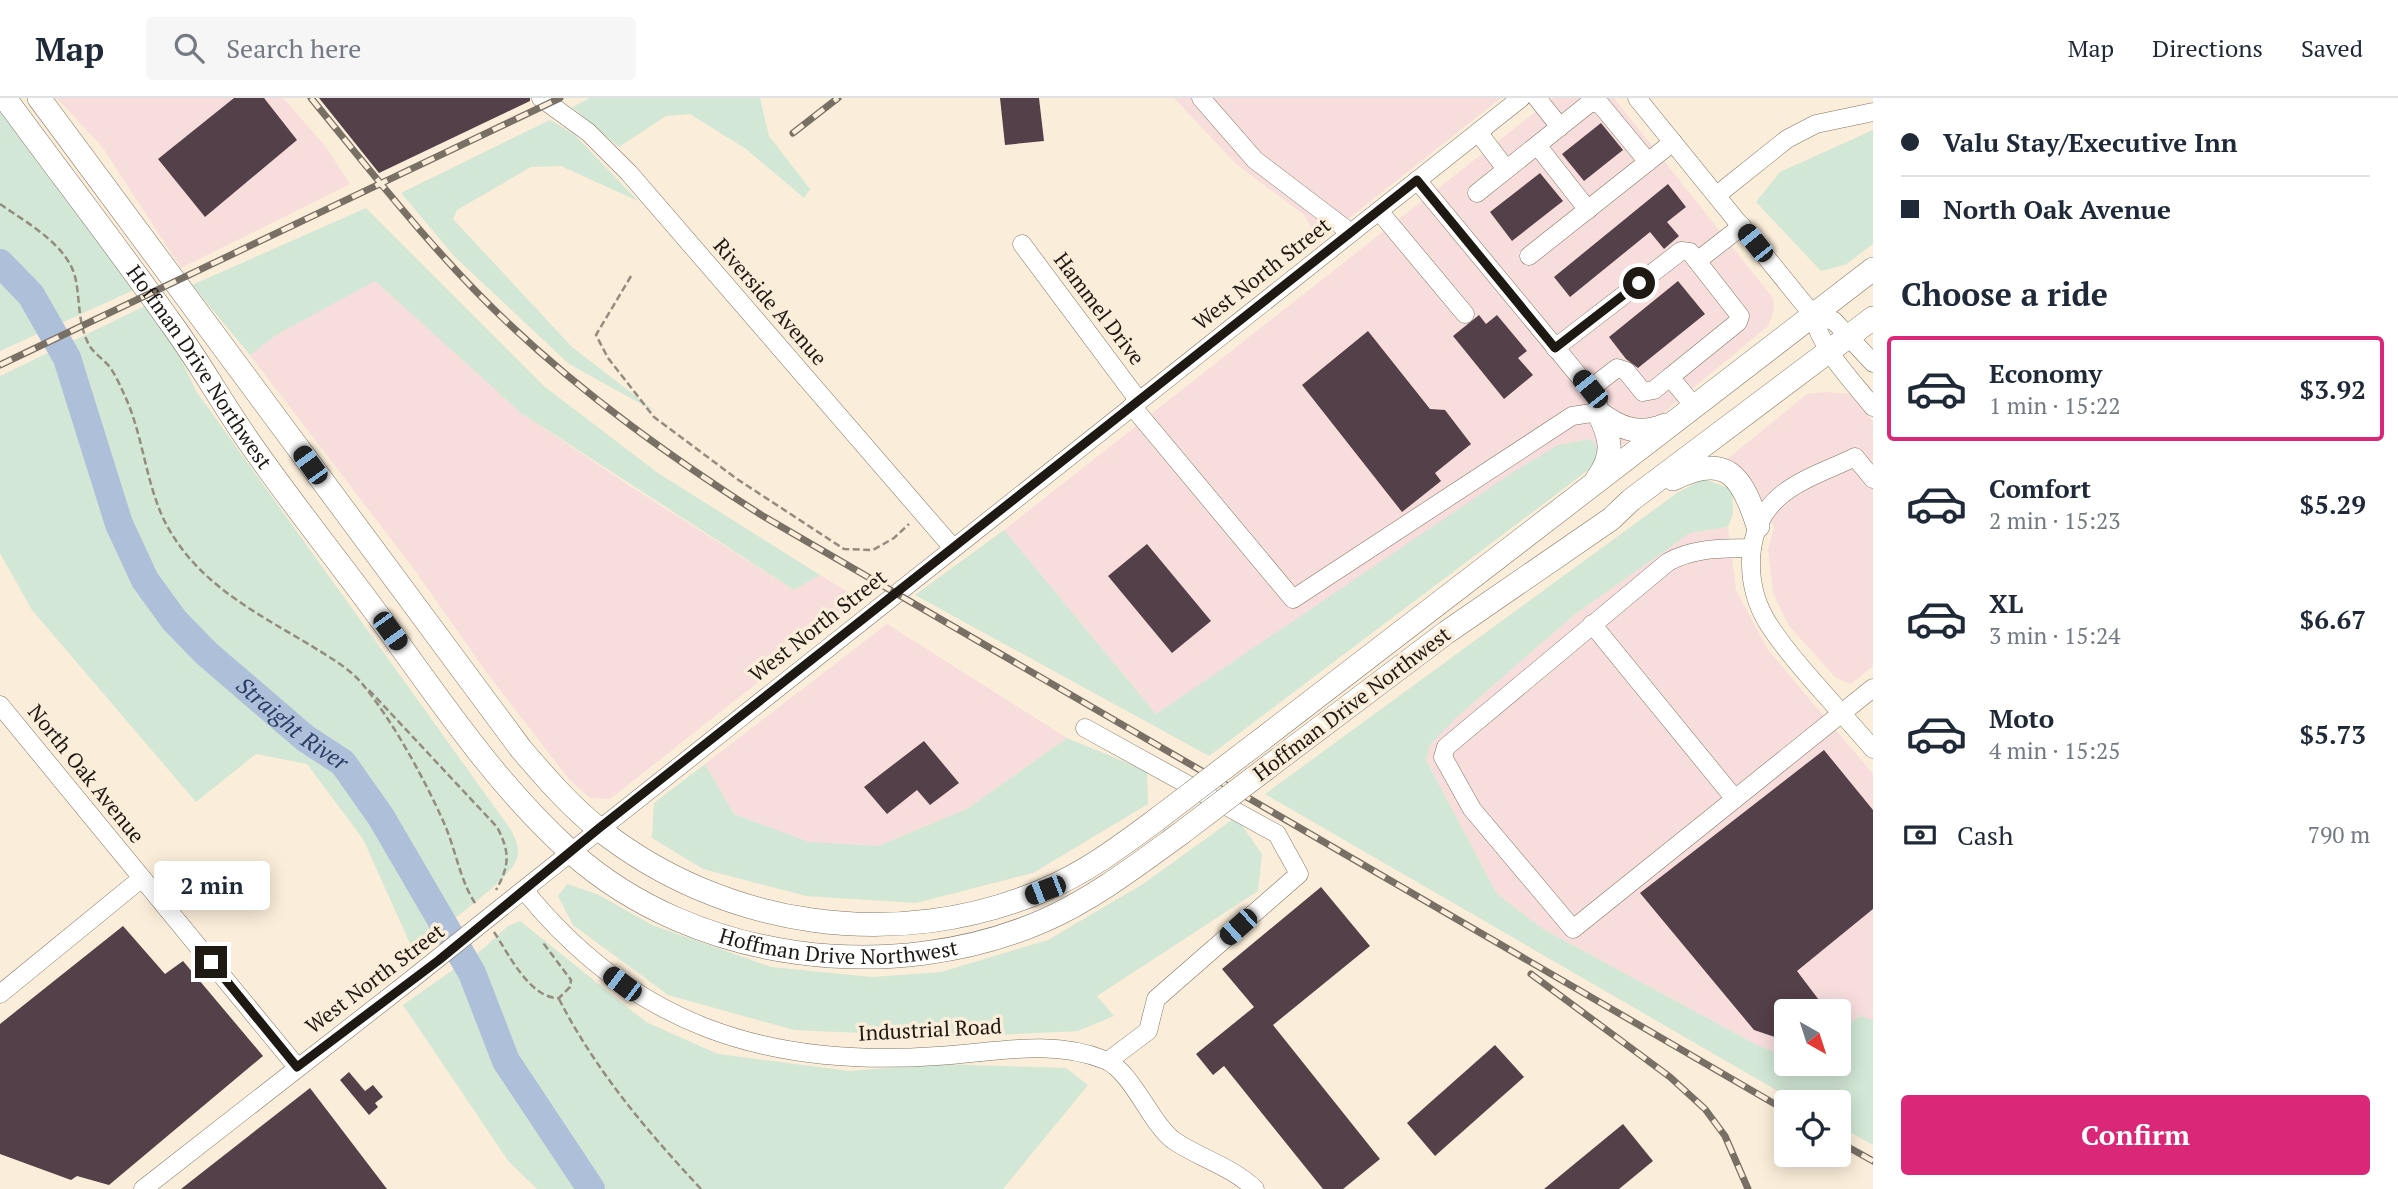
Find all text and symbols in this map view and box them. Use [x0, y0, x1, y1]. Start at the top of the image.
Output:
search box [146, 17, 636, 80]
text: Map [35, 27, 104, 70]
icon: search [170, 29, 208, 67]
text: Search here [226, 31, 361, 65]
text: Map [2068, 32, 2114, 64]
text: Directions [2152, 32, 2263, 64]
text: Saved [2301, 32, 2363, 64]
text: Valu Stay/Executive Inn [1943, 125, 2238, 159]
text: North Oak Avenue [1943, 192, 2171, 226]
street label: West North Street [1187, 211, 1336, 336]
car [1734, 220, 1777, 266]
street label: Riverside Avenue [708, 232, 834, 371]
street label: Hammel Drive [1048, 246, 1151, 370]
street label: Hoffman Drive Northwest [121, 259, 279, 475]
route start [1623, 267, 1655, 299]
text: Choose a ride [1901, 273, 2108, 315]
text: Economy [1989, 356, 2102, 390]
icon: car [1905, 357, 1968, 420]
car [1569, 366, 1612, 412]
text: $3.92 [2300, 372, 2366, 406]
text: 1 min · 15:22 [1989, 390, 2121, 421]
car [290, 442, 331, 488]
text: Comfort [1989, 471, 2091, 505]
icon: car [1905, 472, 1968, 535]
text: $5.29 [2300, 487, 2366, 521]
text: 2 min · 15:23 [1989, 505, 2121, 536]
street label: West North Street [743, 563, 892, 688]
text: XL [1989, 586, 2023, 620]
icon: car [1905, 587, 1968, 650]
text: $6.67 [2300, 602, 2366, 636]
car [370, 608, 411, 654]
street label: Hoffman Drive Northwest [1247, 620, 1456, 787]
text: 3 min · 15:24 [1989, 620, 2121, 651]
water label: Straight River [230, 670, 355, 778]
street label: North Oak Avenue [22, 698, 151, 849]
text: Moto [1989, 701, 2054, 735]
icon: car [1905, 702, 1968, 765]
text: $5.73 [2300, 717, 2366, 751]
text: 4 min · 15:25 [1989, 735, 2121, 766]
icon: cash [1901, 816, 1939, 854]
text: Cash [1957, 818, 2013, 852]
text: 790 m [2308, 819, 2370, 850]
callout: 2 min [153, 860, 269, 910]
text: 2 min [181, 870, 243, 901]
car [1022, 873, 1069, 907]
car [1216, 905, 1261, 949]
street label: West North Street [299, 917, 450, 1040]
street label: Hoffman Drive Northwest [716, 921, 960, 970]
route end [195, 946, 227, 978]
car [599, 963, 646, 1005]
north arrow [1774, 999, 1852, 1076]
map controls [1774, 999, 1851, 1167]
street label: Industrial Road [857, 1011, 1003, 1047]
button: locate [1774, 1090, 1851, 1167]
button: Confirm [1901, 1095, 2370, 1175]

